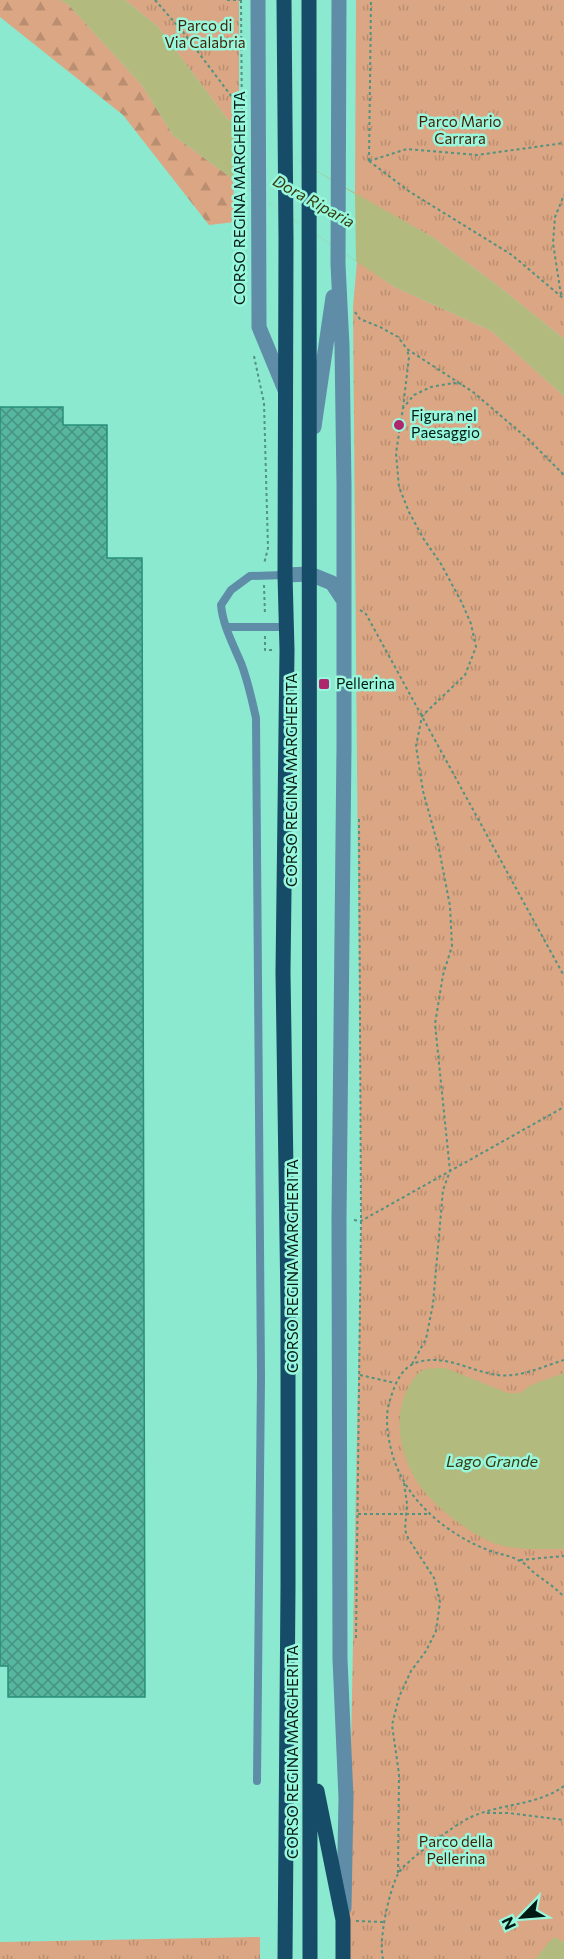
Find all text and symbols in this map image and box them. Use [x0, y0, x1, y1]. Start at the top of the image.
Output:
park label: Parco di Via Calabria [164, 16, 246, 51]
street label: CORSO REGINA MARGHERITA [230, 91, 248, 305]
park label: Parco Mario Carrara [418, 112, 502, 147]
water label: Dora Riparia [270, 170, 358, 231]
place label: Figura nel Paesaggio [411, 406, 480, 441]
marker: Figura nel Paesaggio [392, 418, 406, 432]
street label: CORSO REGINA MARGHERITA [282, 673, 300, 887]
place label: Pellerina [336, 674, 395, 692]
marker: Pellerina [317, 677, 331, 691]
street label: CORSO REGINA MARGHERITA [283, 1159, 301, 1373]
water label: Lago Grande [446, 1451, 538, 1470]
street label: CORSO REGINA MARGHERITA [283, 1645, 301, 1859]
park label: Parco della Pellerina [419, 1832, 493, 1867]
north arrow [492, 1887, 552, 1947]
text: N [497, 1914, 519, 1933]

